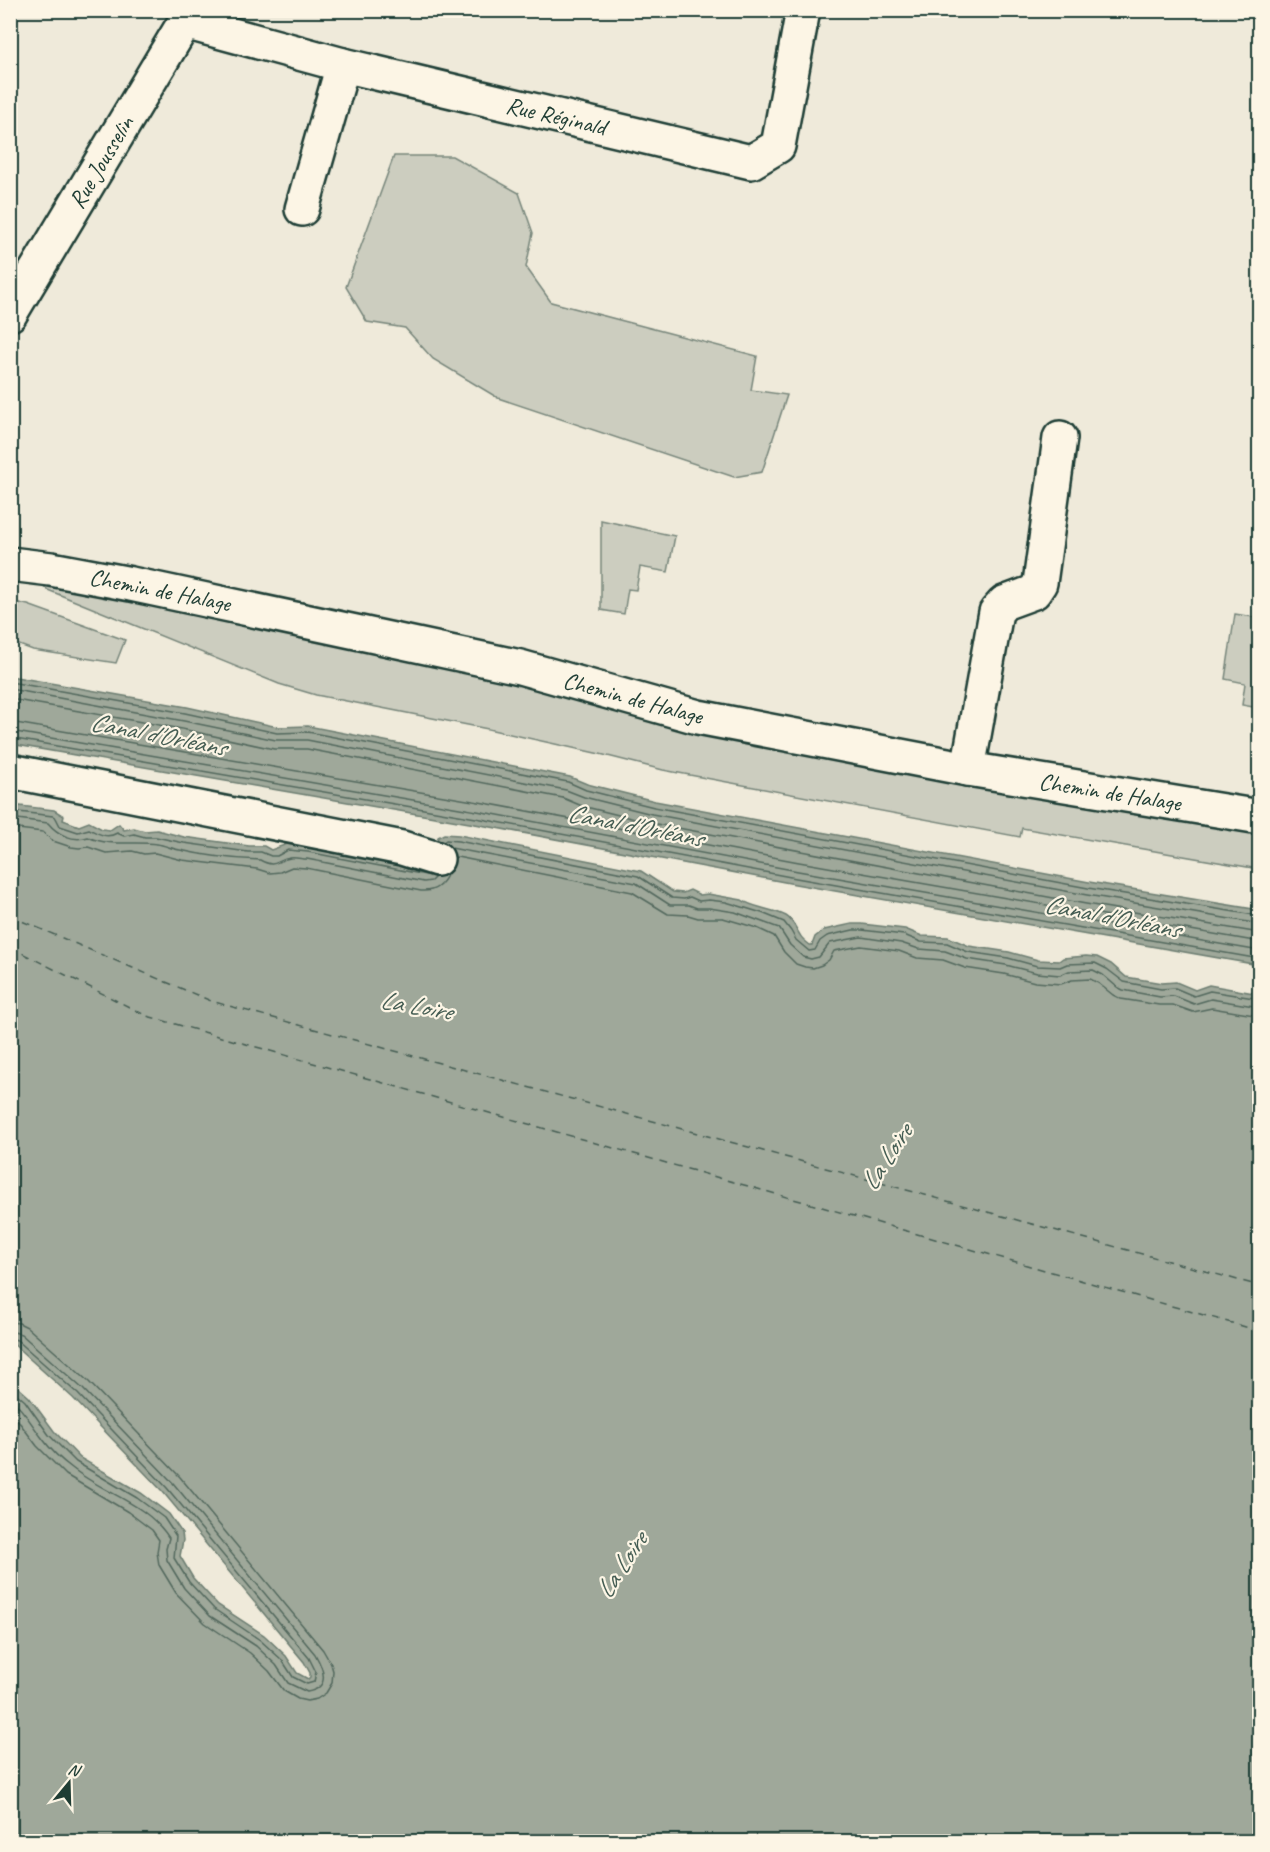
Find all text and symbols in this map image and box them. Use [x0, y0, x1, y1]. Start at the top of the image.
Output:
street label: Rue Réginald [503, 90, 612, 143]
street label: Rue Jousselin [62, 109, 141, 214]
street label: Chemin de Halage [87, 562, 235, 619]
street label: Chemin de Halage [560, 665, 708, 732]
water label: Canal d'Orléans [88, 705, 232, 765]
street label: Chemin de Halage [1037, 766, 1185, 818]
water label: Canal d'Orléans [565, 796, 709, 856]
water label: Canal d'Orléans [1042, 887, 1186, 947]
water label: La Loire [378, 983, 459, 1029]
water label: La Loire [853, 1114, 922, 1196]
water label: La Loire [588, 1522, 657, 1604]
north arrow [39, 1753, 99, 1813]
text: N [66, 1759, 84, 1782]

